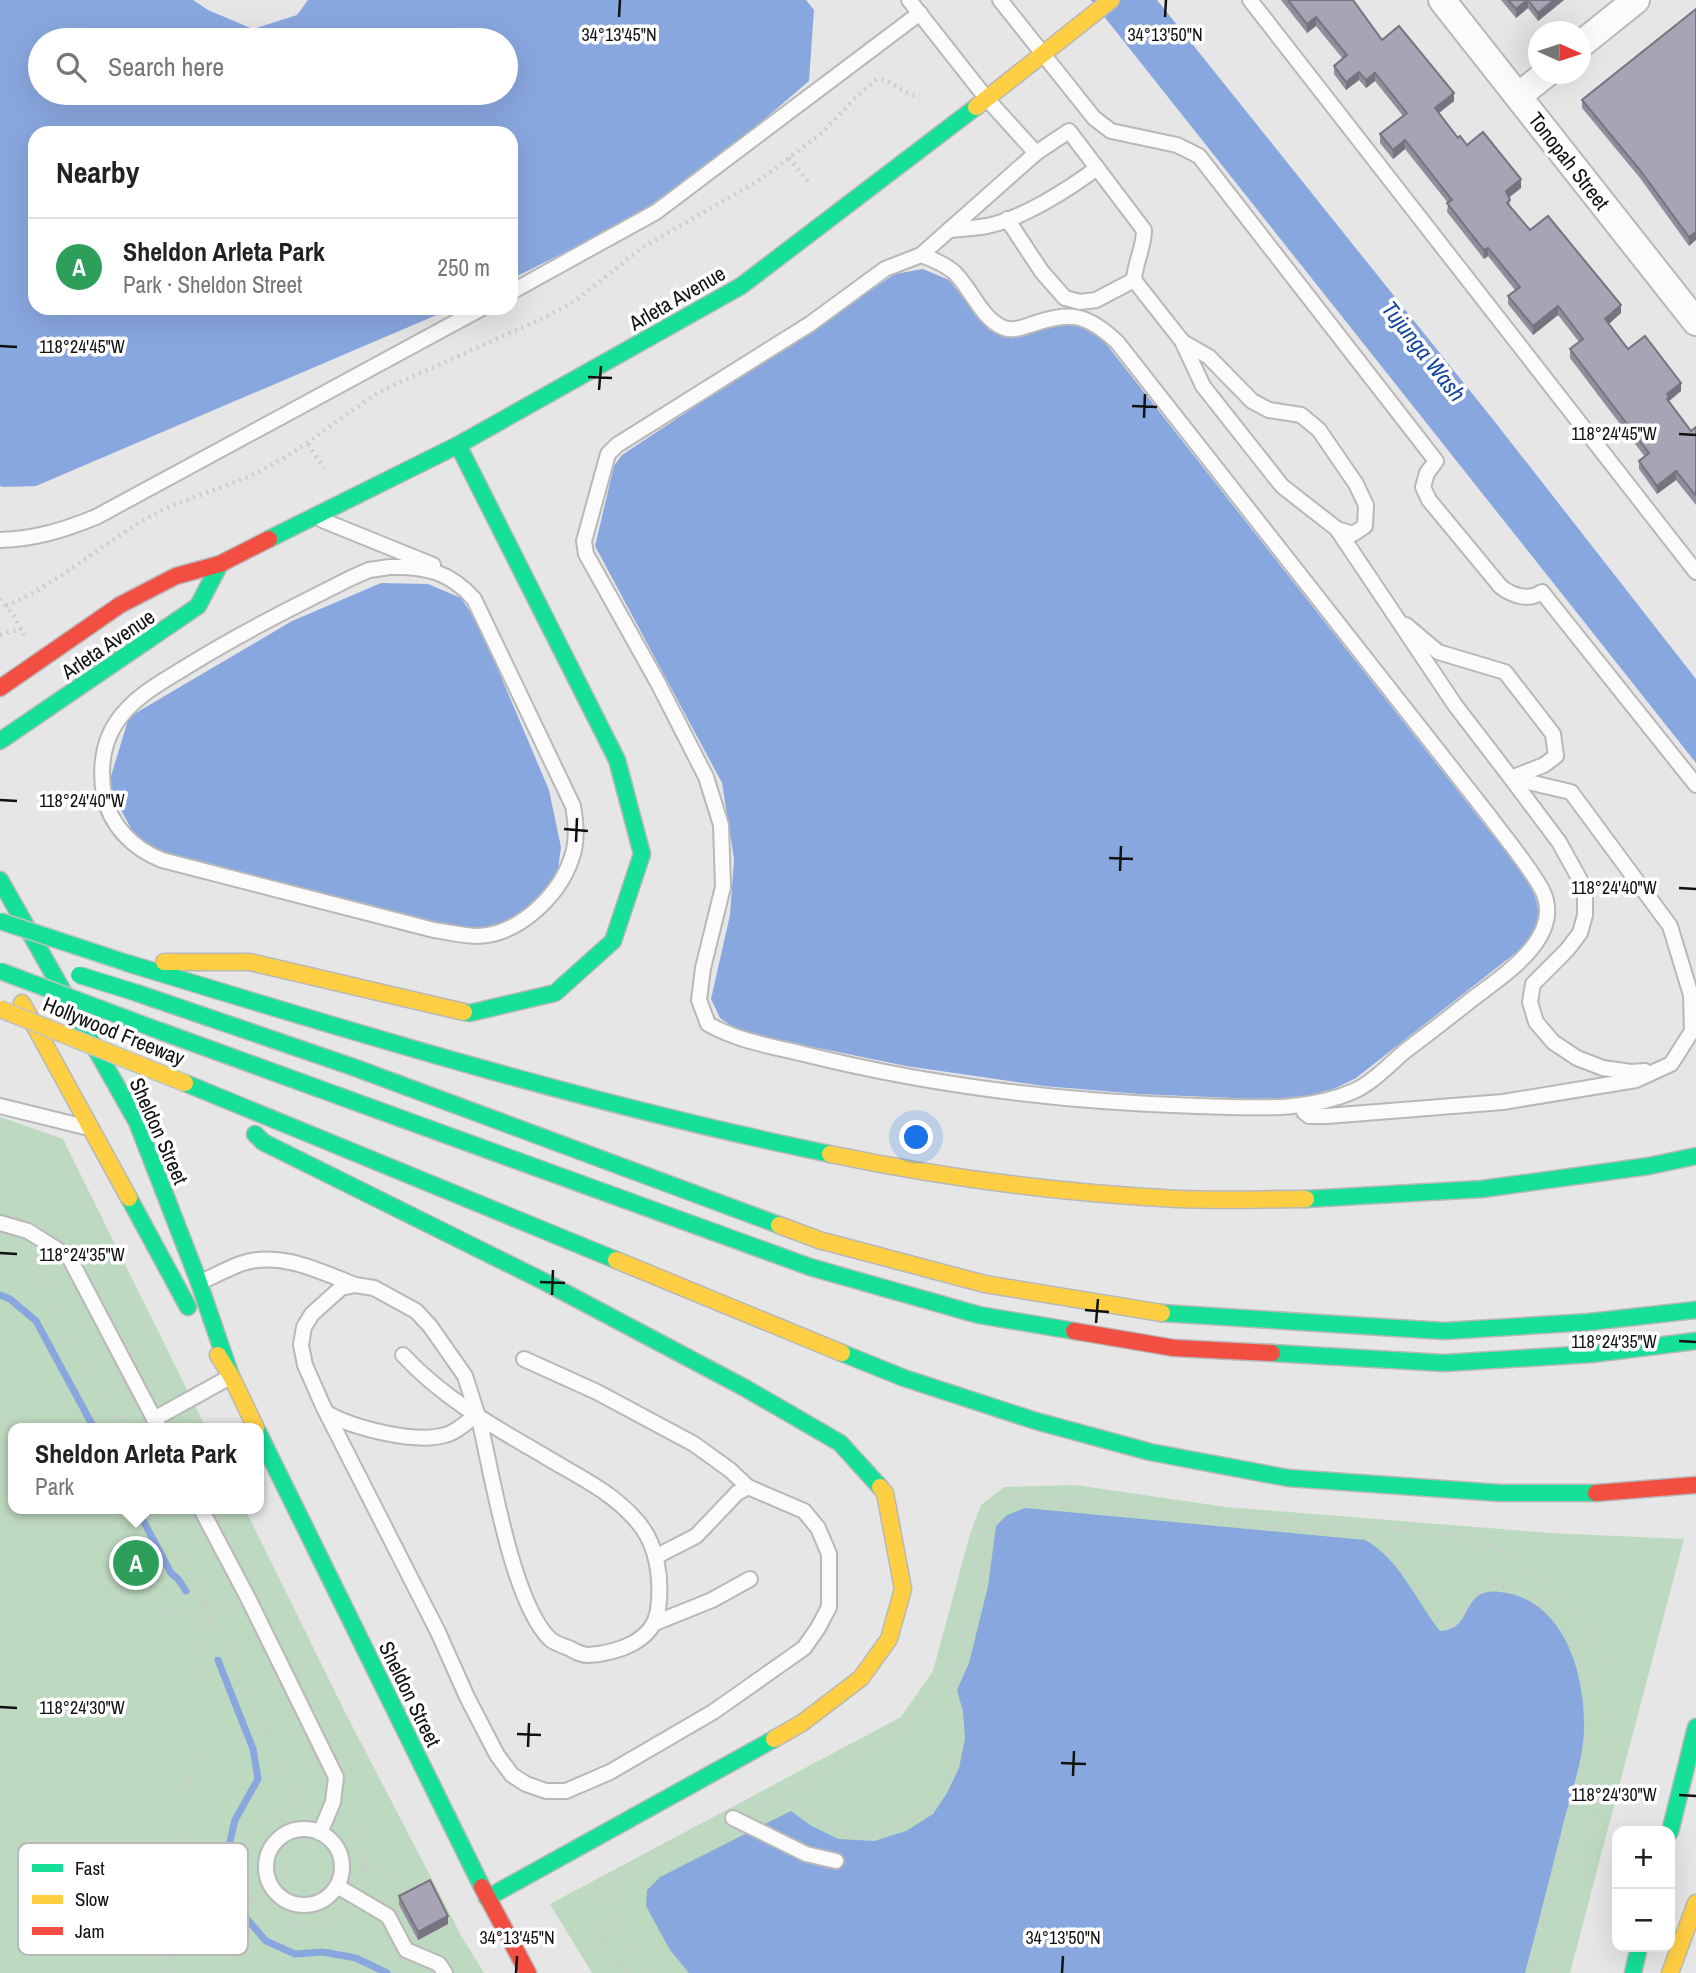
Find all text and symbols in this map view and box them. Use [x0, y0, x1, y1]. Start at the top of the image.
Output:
north arrow [1528, 21, 1591, 84]
text: 34°13'45"N [581, 22, 657, 47]
text: 34°13'50"N [1127, 22, 1203, 47]
search box [28, 28, 518, 105]
icon: search [52, 48, 90, 86]
text: Search here [108, 49, 224, 84]
street label: Tonopah Street [1522, 106, 1617, 216]
text: Nearby [56, 152, 139, 192]
text: Sheldon Arleta Park [123, 234, 325, 269]
text: A [72, 252, 86, 283]
text: 250 m [438, 252, 490, 283]
street label: Arleta Avenue [623, 259, 731, 338]
text: Park · Sheldon Street [123, 269, 302, 300]
water label: Tujunga Wash [1375, 294, 1473, 408]
text: 118°24'45"W [39, 334, 125, 359]
text: 118°24'45"W [1571, 421, 1657, 446]
street label: Arleta Avenue [55, 602, 160, 686]
text: 118°24'40"W [39, 788, 125, 813]
text: 118°24'40"W [1571, 875, 1657, 900]
street label: Hollywood Freeway [39, 989, 189, 1073]
street label: Sheldon Street [123, 1073, 195, 1189]
your location [899, 1120, 933, 1154]
text: 118°24'35"W [39, 1242, 125, 1267]
text: 118°24'35"W [1571, 1329, 1657, 1354]
popup [8, 1423, 264, 1514]
text: Sheldon Arleta Park [35, 1436, 237, 1471]
text: Park [35, 1471, 74, 1502]
pin: A [113, 1537, 159, 1589]
street label: Sheldon Street [372, 1636, 448, 1752]
text: 118°24'30"W [39, 1695, 125, 1720]
text: 118°24'30"W [1571, 1782, 1657, 1807]
map controls [1612, 1826, 1675, 1952]
button: + [1612, 1826, 1675, 1889]
legend [18, 1843, 248, 1955]
text: Fast [75, 1855, 105, 1881]
text: Slow [75, 1886, 110, 1912]
button: − [1612, 1889, 1675, 1952]
text: Jam [75, 1918, 104, 1944]
text: 34°13'45"N [479, 1925, 555, 1950]
text: 34°13'50"N [1025, 1925, 1101, 1950]

